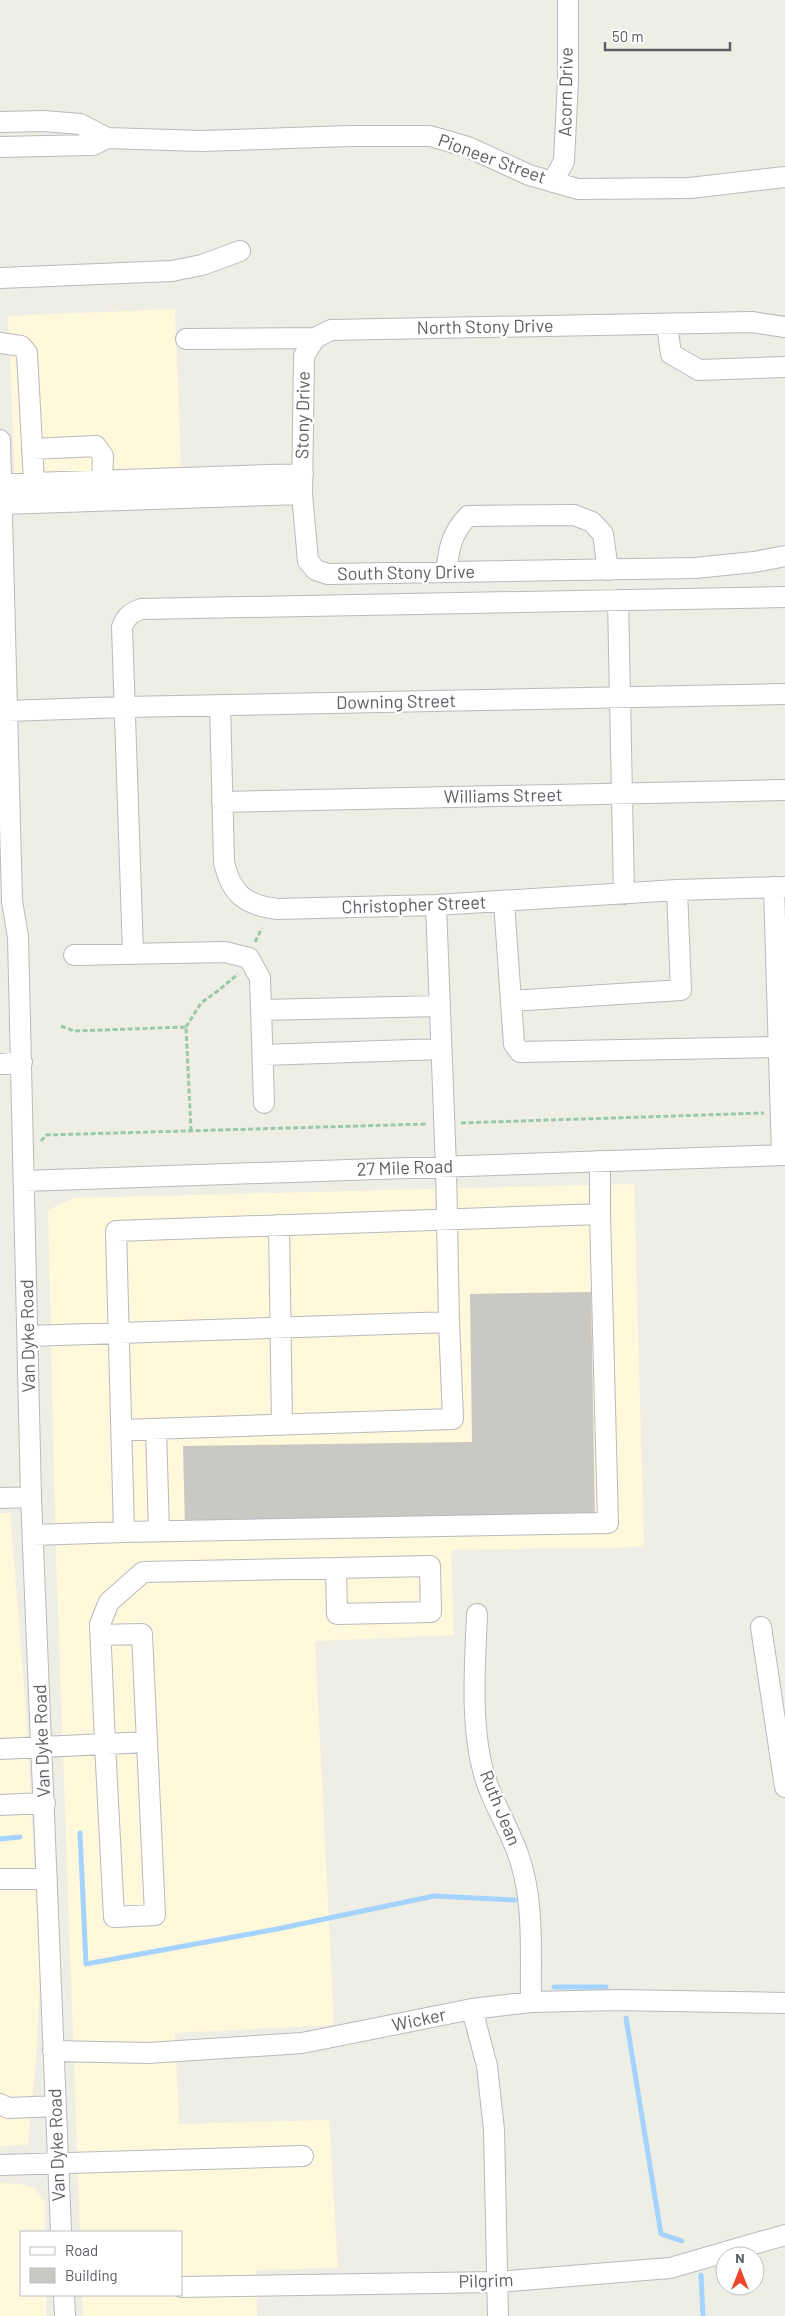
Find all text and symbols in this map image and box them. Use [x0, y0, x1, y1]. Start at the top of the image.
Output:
scale bar [605, 20, 730, 52]
text: 50 m [612, 27, 644, 45]
street label: Acorn Drive [553, 47, 577, 137]
street label: Pioneer Street [435, 128, 549, 188]
street label: North Stony Drive [416, 314, 554, 338]
street label: Stony Drive [290, 371, 314, 459]
street label: South Stony Drive [337, 560, 475, 584]
street label: Downing Street [336, 689, 456, 713]
street label: Williams Street [443, 783, 563, 807]
street label: Christopher Street [341, 890, 487, 918]
street label: 27 Mile Road [356, 1154, 453, 1180]
street label: Van Dyke Road [15, 1279, 39, 1393]
street label: Van Dyke Road [28, 1684, 54, 1798]
street label: Ruth Jean [476, 1767, 526, 1849]
street label: Wicker [390, 2002, 448, 2035]
street label: Van Dyke Road [43, 2088, 69, 2202]
legend [20, 2231, 182, 2296]
text: Road [65, 2241, 98, 2259]
north arrow [715, 2246, 765, 2296]
text: N [735, 2249, 745, 2266]
text: Building [65, 2266, 118, 2284]
street label: Pilgrim [458, 2268, 514, 2292]

